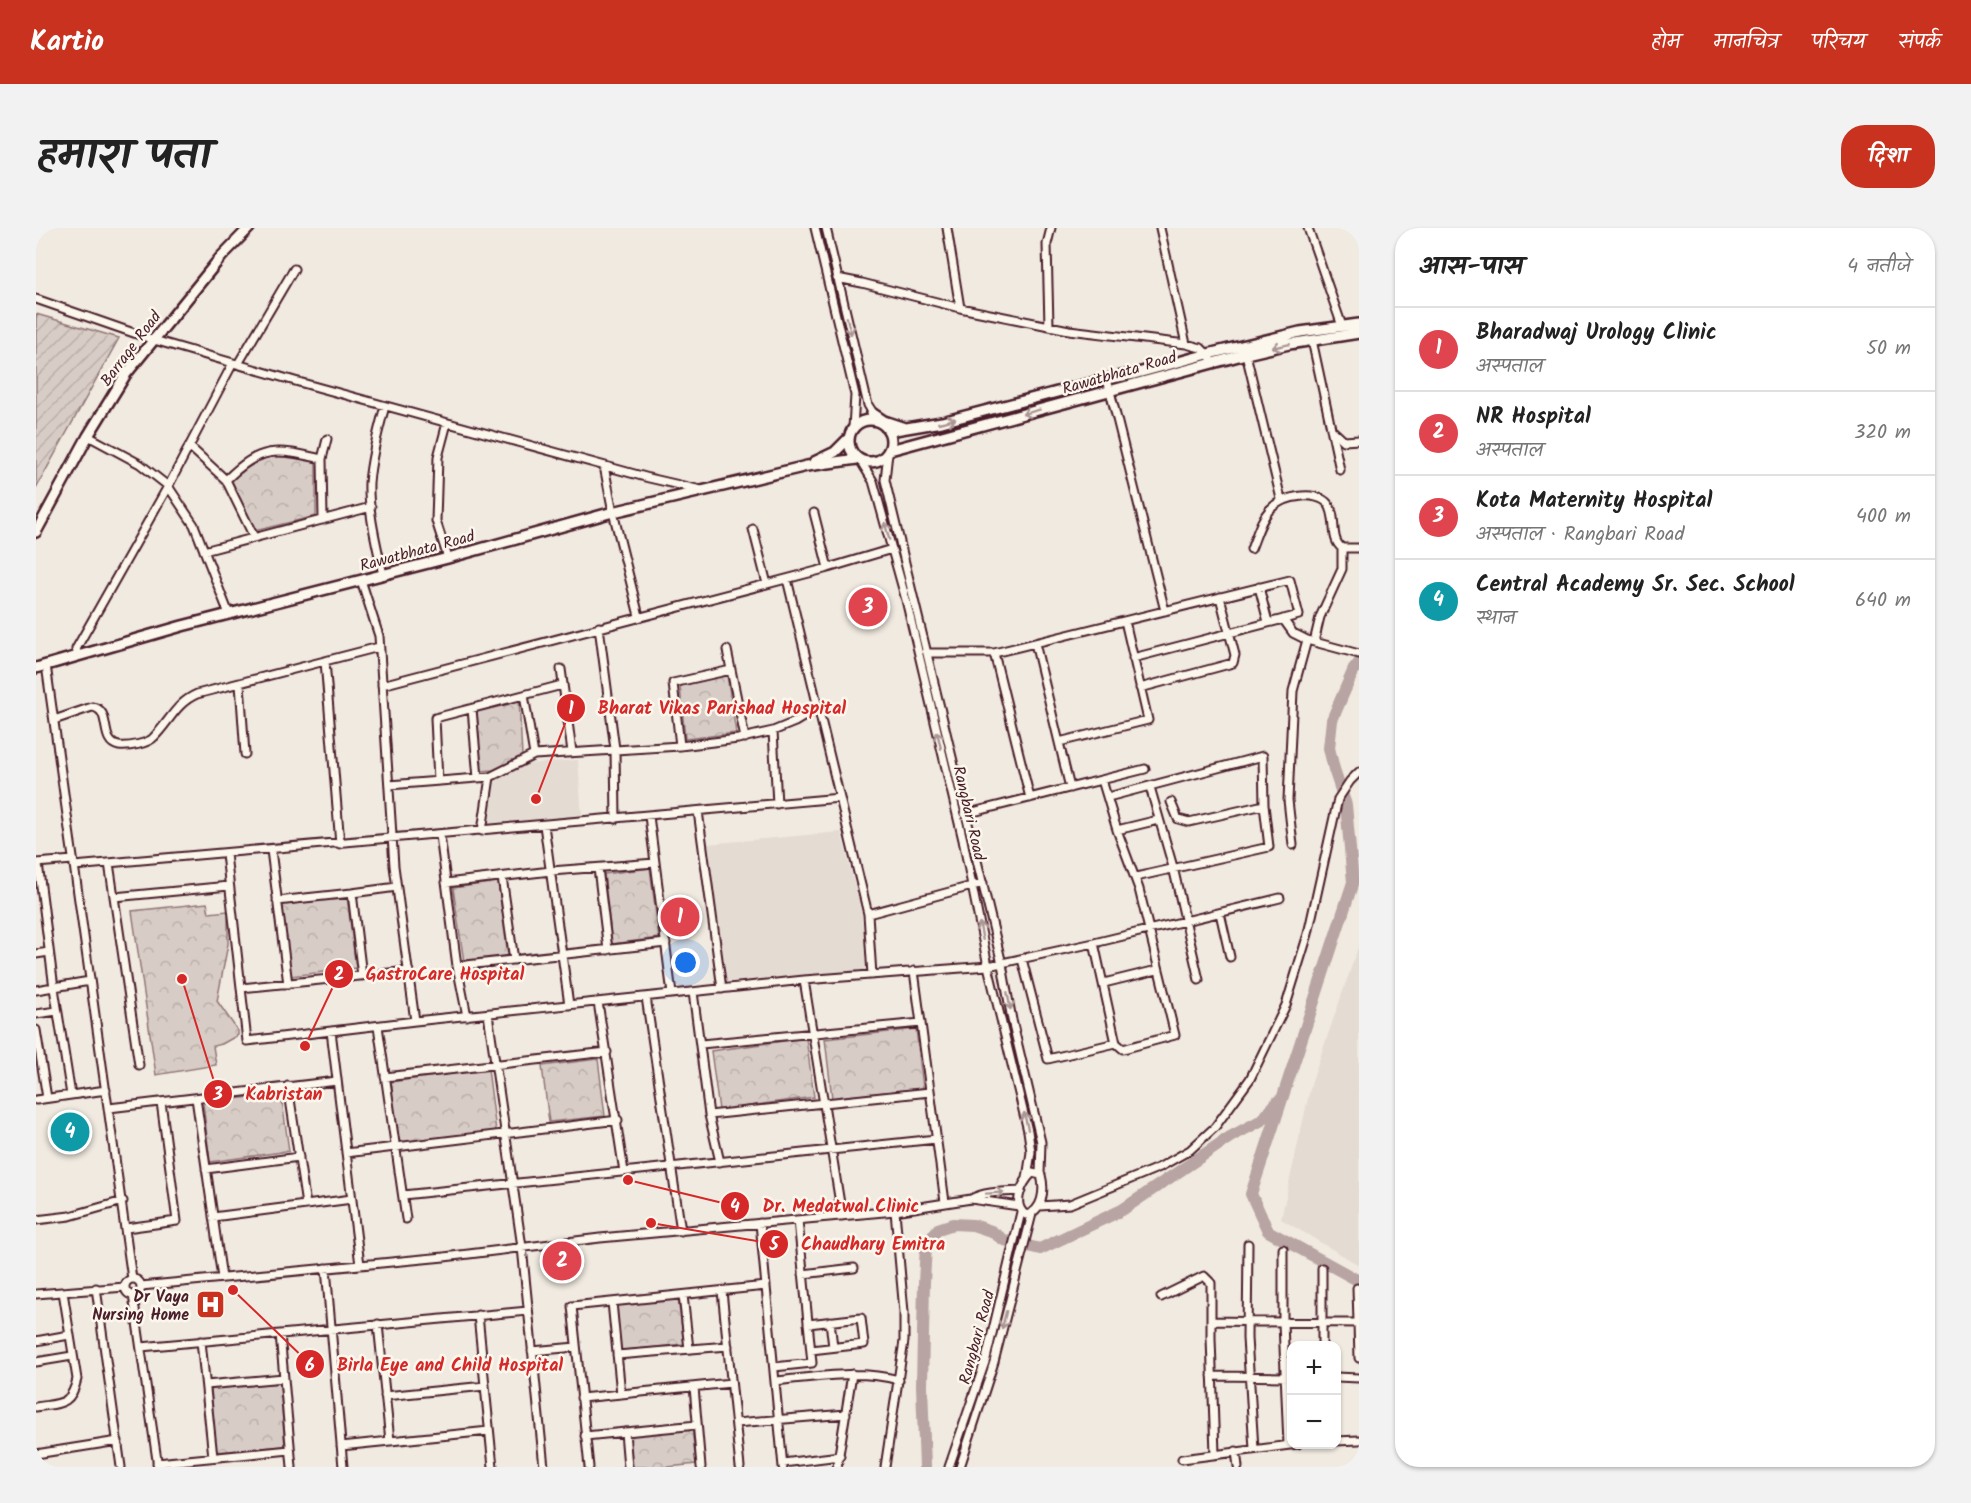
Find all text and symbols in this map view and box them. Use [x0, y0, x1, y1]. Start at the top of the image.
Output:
text: Kartio [30, 20, 104, 65]
text: होम [1651, 26, 1680, 59]
text: मानचित्र [1713, 26, 1779, 59]
text: परिचय [1812, 26, 1865, 59]
text: संपर्क [1898, 26, 1941, 59]
text: हमारा पता [36, 123, 211, 190]
button: दिशा [1841, 125, 1935, 188]
text: आस-पास [1419, 246, 1523, 288]
text: 4 नतीजे [1847, 251, 1911, 283]
street label: Barrage Road [94, 305, 169, 392]
one-way arrow [843, 316, 855, 335]
text: Bharadwaj Urology Clinic [1476, 316, 1717, 351]
text: 1 [1435, 333, 1442, 365]
text: 50 m [1866, 333, 1911, 365]
one-way arrow [1271, 341, 1291, 352]
street label: Rawatbhata Road [1059, 345, 1181, 402]
text: अस्पताल [1476, 351, 1543, 383]
text: NR Hospital [1476, 400, 1591, 435]
one-way arrow [1022, 407, 1041, 418]
one-way arrow [937, 415, 956, 427]
text: 2 [1433, 417, 1444, 449]
text: 320 m [1854, 417, 1911, 449]
text: अस्पताल [1476, 435, 1543, 467]
text: Kota Maternity Hospital [1476, 484, 1712, 519]
text: 3 [1433, 501, 1444, 533]
text: 400 m [1856, 501, 1911, 533]
text: अस्पताल · Rangbari Road [1476, 519, 1684, 551]
one-way arrow [881, 522, 892, 541]
street label: Rawatbhata Road [357, 524, 479, 579]
text: Central Academy Sr. Sec. School [1476, 568, 1795, 603]
pin: 3 [848, 584, 888, 629]
text: 4 [1433, 585, 1444, 617]
text: 640 m [1855, 585, 1911, 617]
text: स्थान [1476, 603, 1515, 635]
callout: Bharat Vikas Parishad Hospital [556, 690, 858, 726]
text: 1 [568, 695, 574, 724]
text: Bharat Vikas Parishad Hospital [598, 695, 846, 724]
one-way arrow [933, 731, 945, 750]
street label: Rangbari Road [946, 764, 992, 864]
pin: 1 [660, 894, 700, 940]
one-way arrow [975, 921, 986, 941]
your location [671, 948, 700, 977]
callout: GastroCare Hospital [324, 956, 536, 992]
text: 2 [334, 961, 344, 990]
text: GastroCare Hospital [366, 961, 524, 990]
one-way arrow [1004, 991, 1015, 1010]
callout: Kabristan [203, 1076, 334, 1112]
text: 3 [212, 1081, 223, 1110]
text: Kabristan [245, 1081, 323, 1110]
pin: 4 [51, 1110, 90, 1154]
one-way arrow [1019, 1111, 1031, 1130]
one-way arrow [985, 1187, 1005, 1198]
callout: Dr. Medatwal Clinic [720, 1188, 931, 1224]
text: 4 [730, 1193, 740, 1222]
text: Dr. Medatwal Clinic [763, 1193, 919, 1222]
callout: Chaudhary Emitra [759, 1226, 957, 1262]
text: 5 [768, 1231, 780, 1260]
text: Chaudhary Emitra [801, 1231, 945, 1260]
pin: 2 [542, 1238, 582, 1284]
place label: Dr Vaya Nursing Home [92, 1285, 189, 1328]
street label: Rangbari Road [953, 1287, 1002, 1387]
hospital icon: Dr Vaya Nursing Home [194, 1289, 226, 1321]
one-way arrow [998, 1311, 1010, 1330]
map controls [1287, 1341, 1341, 1449]
button: + [1287, 1341, 1341, 1395]
callout: Birla Eye and Child Hospital [295, 1346, 575, 1382]
text: 6 [305, 1352, 315, 1381]
text: Birla Eye and Child Hospital [337, 1352, 563, 1381]
button: − [1287, 1395, 1341, 1449]

